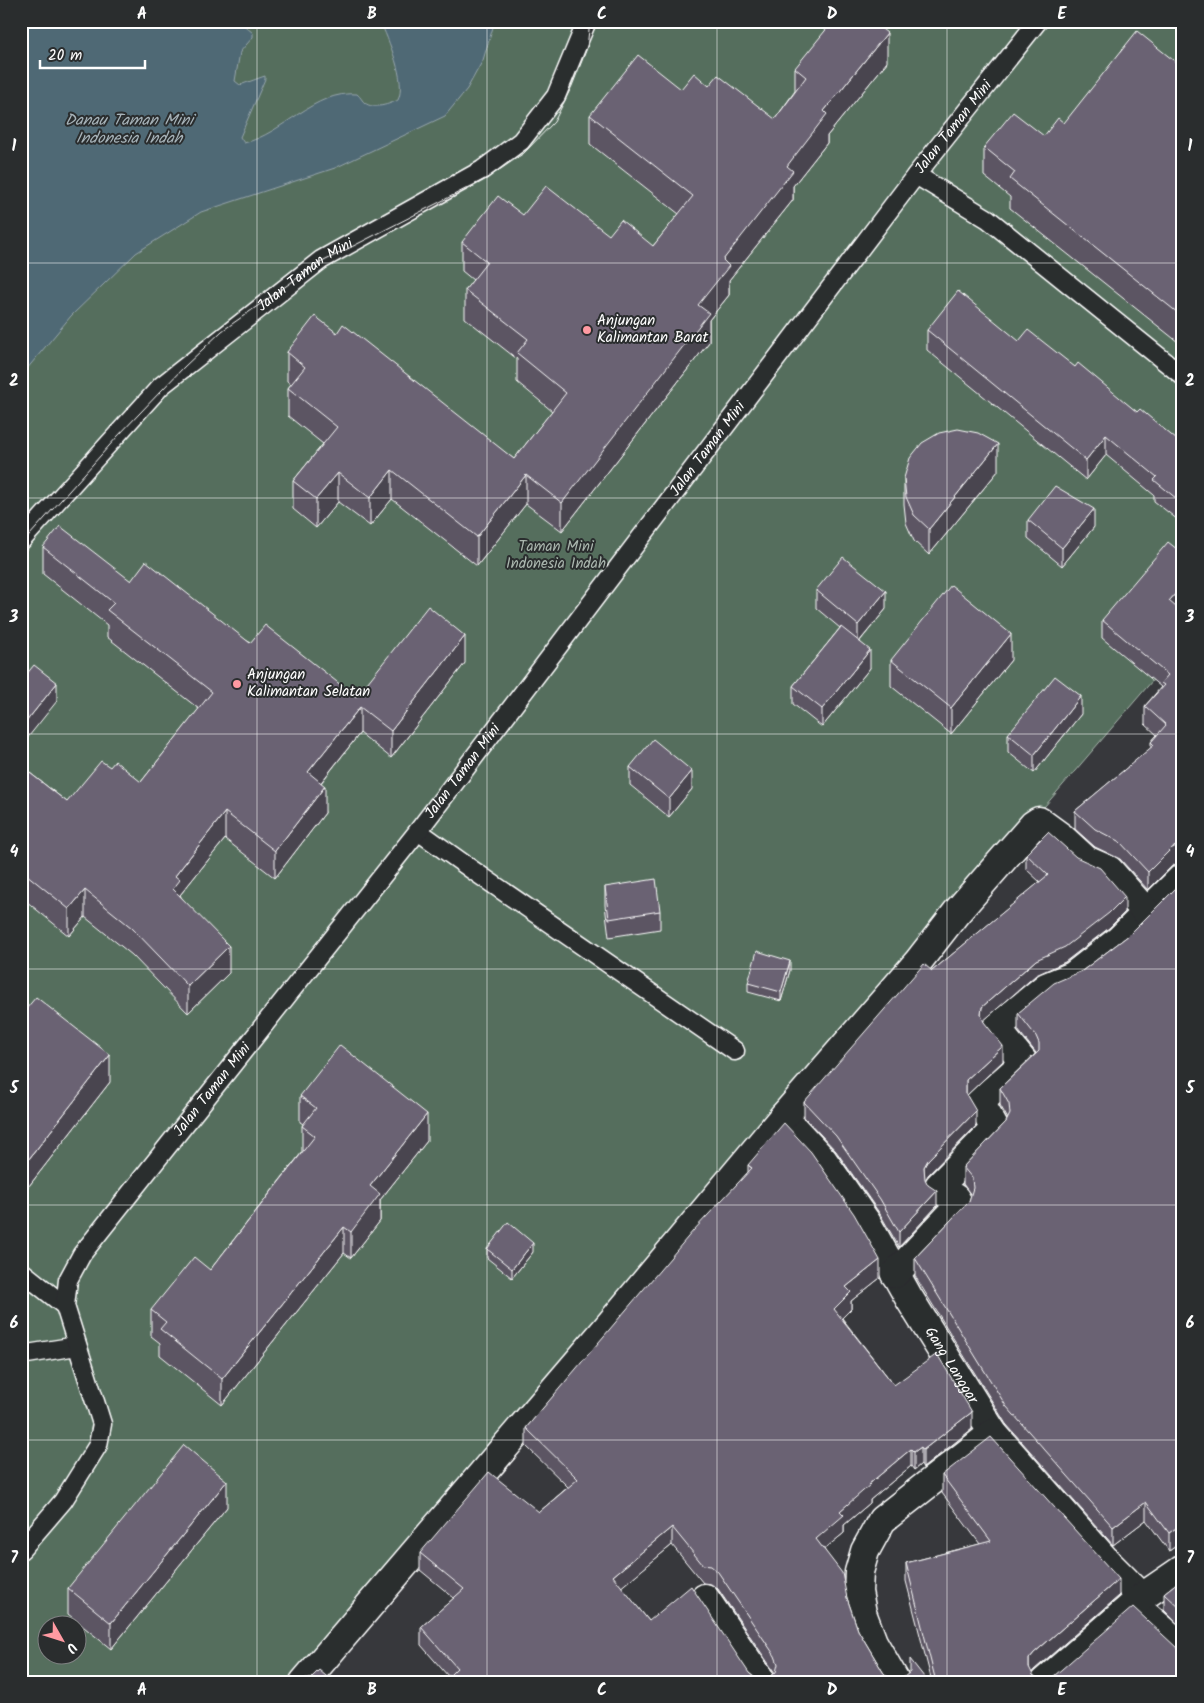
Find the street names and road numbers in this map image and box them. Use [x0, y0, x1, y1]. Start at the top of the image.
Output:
street label: Jalan Taman Mini [909, 74, 999, 179]
street label: Jalan Taman Mini [252, 232, 359, 318]
street label: Jalan Taman Mini [664, 395, 753, 502]
street label: Jalan Taman Mini [419, 718, 508, 824]
street label: Jalan Taman Mini [168, 1037, 258, 1142]
street label: Gang Langgar [918, 1322, 985, 1410]

